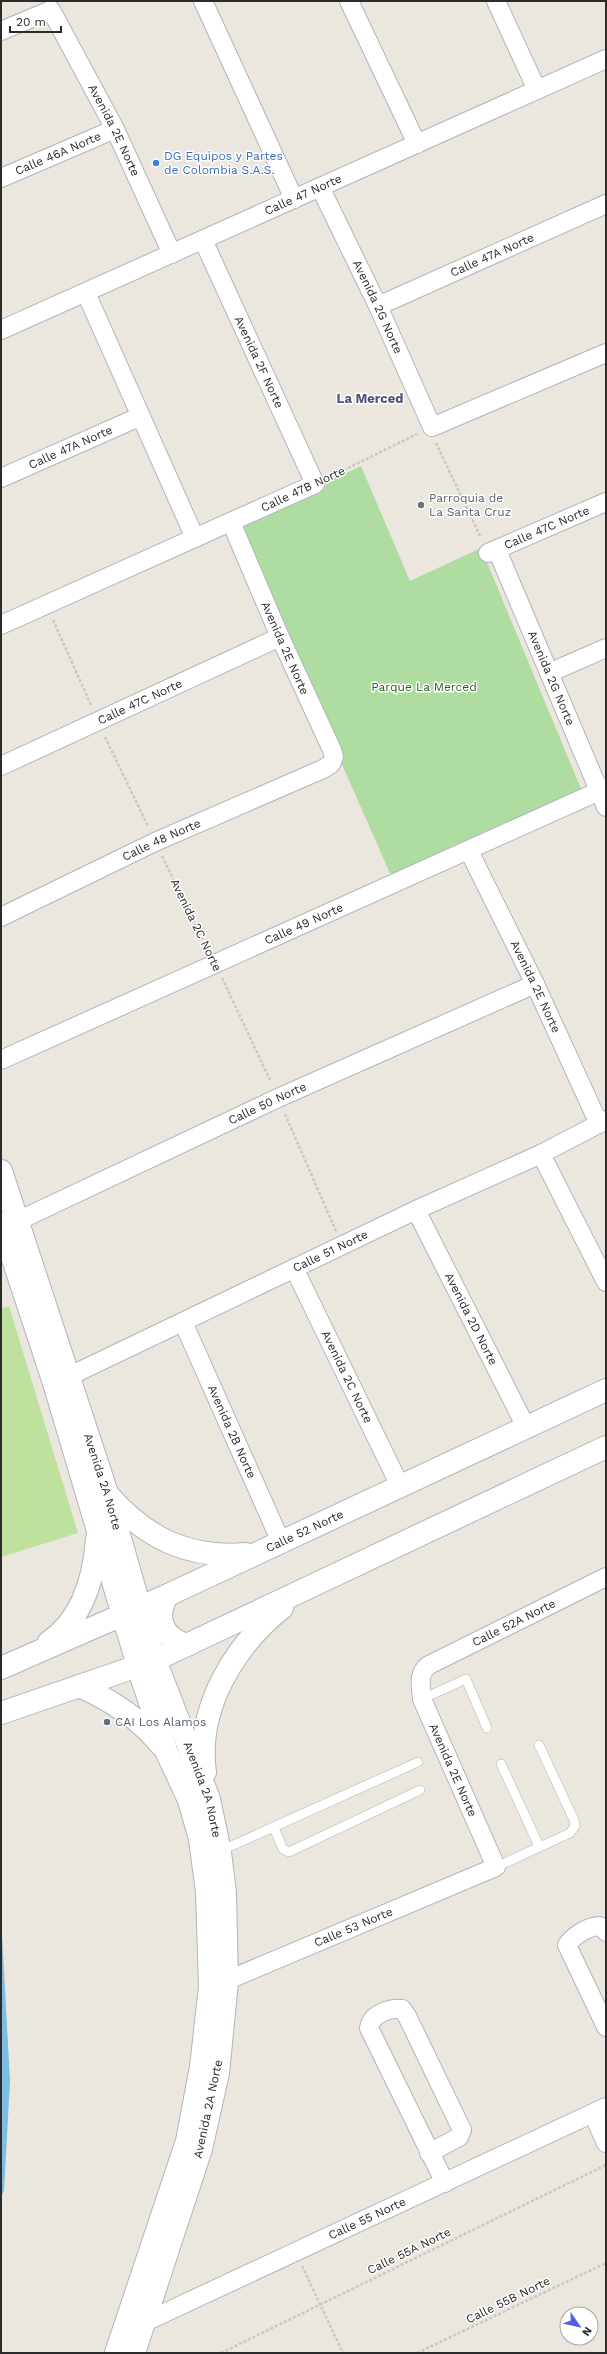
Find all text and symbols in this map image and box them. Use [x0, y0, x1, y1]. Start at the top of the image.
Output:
scale bar [10, 8, 61, 34]
text: 20 m [16, 15, 46, 29]
street label: Avenida 2E Norte [85, 82, 143, 178]
street label: Calle 46A Norte [13, 129, 103, 178]
place label: DG Equipos y Partes de Colombia S.A.S. [164, 149, 283, 177]
marker: DG Equipos y Partes de Colombia S.A.S. [151, 158, 161, 168]
street label: Calle 47 Norte [262, 171, 344, 218]
street label: Calle 47A Norte [448, 230, 536, 280]
street label: Avenida 2G Norte [350, 258, 405, 356]
street label: Avenida 2F Norte [232, 314, 286, 410]
district label: La Merced [337, 391, 403, 406]
street label: Calle 47A Norte [26, 423, 115, 472]
street label: Calle 47B Norte [259, 463, 347, 515]
place label: Parroquia de La Santa Cruz [429, 491, 511, 519]
marker: Parroquia de La Santa Cruz [416, 500, 426, 510]
street label: Calle 47C Norte [502, 503, 592, 552]
street label: Avenida 2E Norte [258, 599, 312, 697]
street label: Avenida 2G Norte [525, 628, 578, 728]
street label: Calle 47C Norte [95, 676, 184, 727]
park label: Parque La Merced [371, 680, 477, 694]
street label: Calle 48 Norte [120, 816, 203, 864]
street label: Avenida 2C Norte [168, 876, 224, 974]
street label: Calle 49 Norte [262, 900, 345, 948]
street label: Avenida 2E Norte [507, 938, 563, 1035]
street label: Calle 50 Norte [226, 1079, 309, 1127]
street label: Calle 51 Norte [290, 1227, 370, 1275]
street label: Avenida 2D Norte [442, 1270, 500, 1367]
street label: Avenida 2C Norte [318, 1328, 375, 1425]
street label: Avenida 2B Norte [205, 1383, 259, 1481]
street label: Avenida 2A Norte [81, 1432, 124, 1532]
street label: Calle 52 Norte [264, 1507, 346, 1555]
street label: Calle 52A Norte [470, 1596, 558, 1649]
place label: CAI Los Alamos [115, 1715, 206, 1729]
marker: CAI Los Alamos [102, 1717, 112, 1727]
street label: Avenida 2E Norte [426, 1721, 480, 1819]
street label: Avenida 2A Norte [180, 1739, 224, 1839]
street label: Calle 53 Norte [312, 1904, 395, 1950]
street label: Avenida 2A Norte [191, 2058, 225, 2160]
street label: Calle 55 Norte [326, 2194, 408, 2243]
street label: Calle 55A Norte [365, 2225, 453, 2277]
street label: Calle 55B Norte [464, 2274, 552, 2326]
north arrow [559, 2306, 599, 2346]
text: N [579, 2324, 595, 2338]

